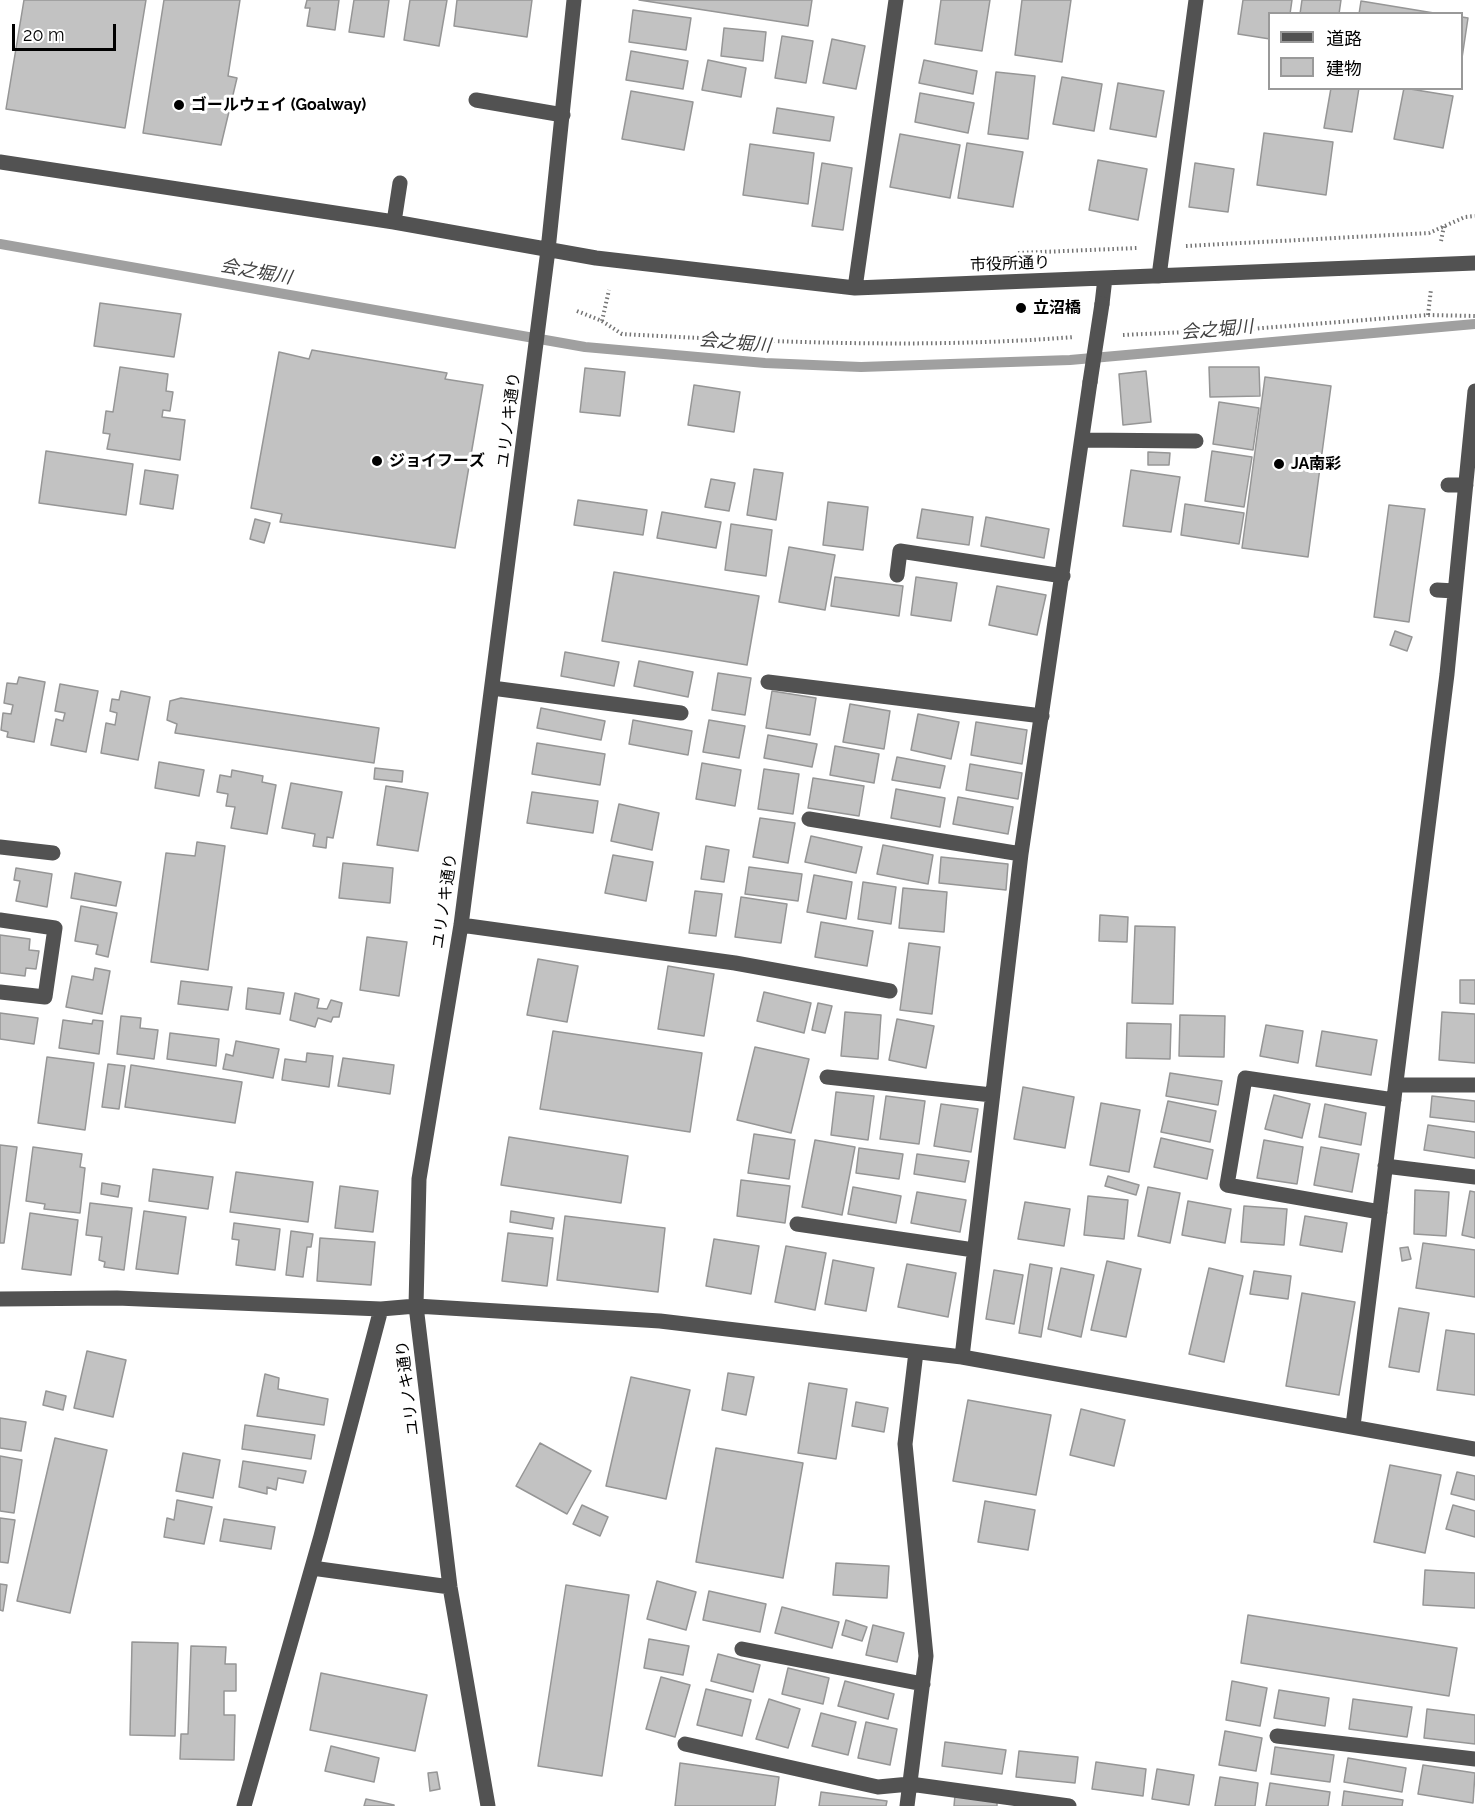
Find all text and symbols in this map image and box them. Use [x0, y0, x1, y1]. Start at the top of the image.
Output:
scale bar [15, 12, 118, 50]
legend [1268, 12, 1463, 90]
text: 20 m [23, 24, 65, 45]
text: 道路 [1326, 28, 1362, 49]
text: 建物 [1326, 58, 1362, 79]
place label: ゴールウェイ (Goalway) [191, 95, 366, 115]
marker: ゴールウェイ (Goalway) [172, 98, 186, 112]
street label: 市役所通り [970, 253, 1050, 275]
water label: 会之堀川 [219, 255, 293, 289]
place label: 立沼橋 [1033, 298, 1081, 318]
marker: 立沼橋 [1014, 301, 1028, 315]
water label: 会之堀川 [1180, 316, 1254, 344]
water label: 会之堀川 [698, 329, 772, 357]
street label: ユリノキ通り [494, 371, 524, 469]
place label: ジョイフーズ [389, 451, 485, 471]
marker: ジョイフーズ [370, 454, 384, 468]
place label: JA南彩 [1291, 454, 1341, 474]
marker: JA南彩 [1272, 457, 1286, 471]
street label: ユリノキ通り [429, 852, 461, 950]
street label: ユリノキ通り [393, 1339, 423, 1437]

